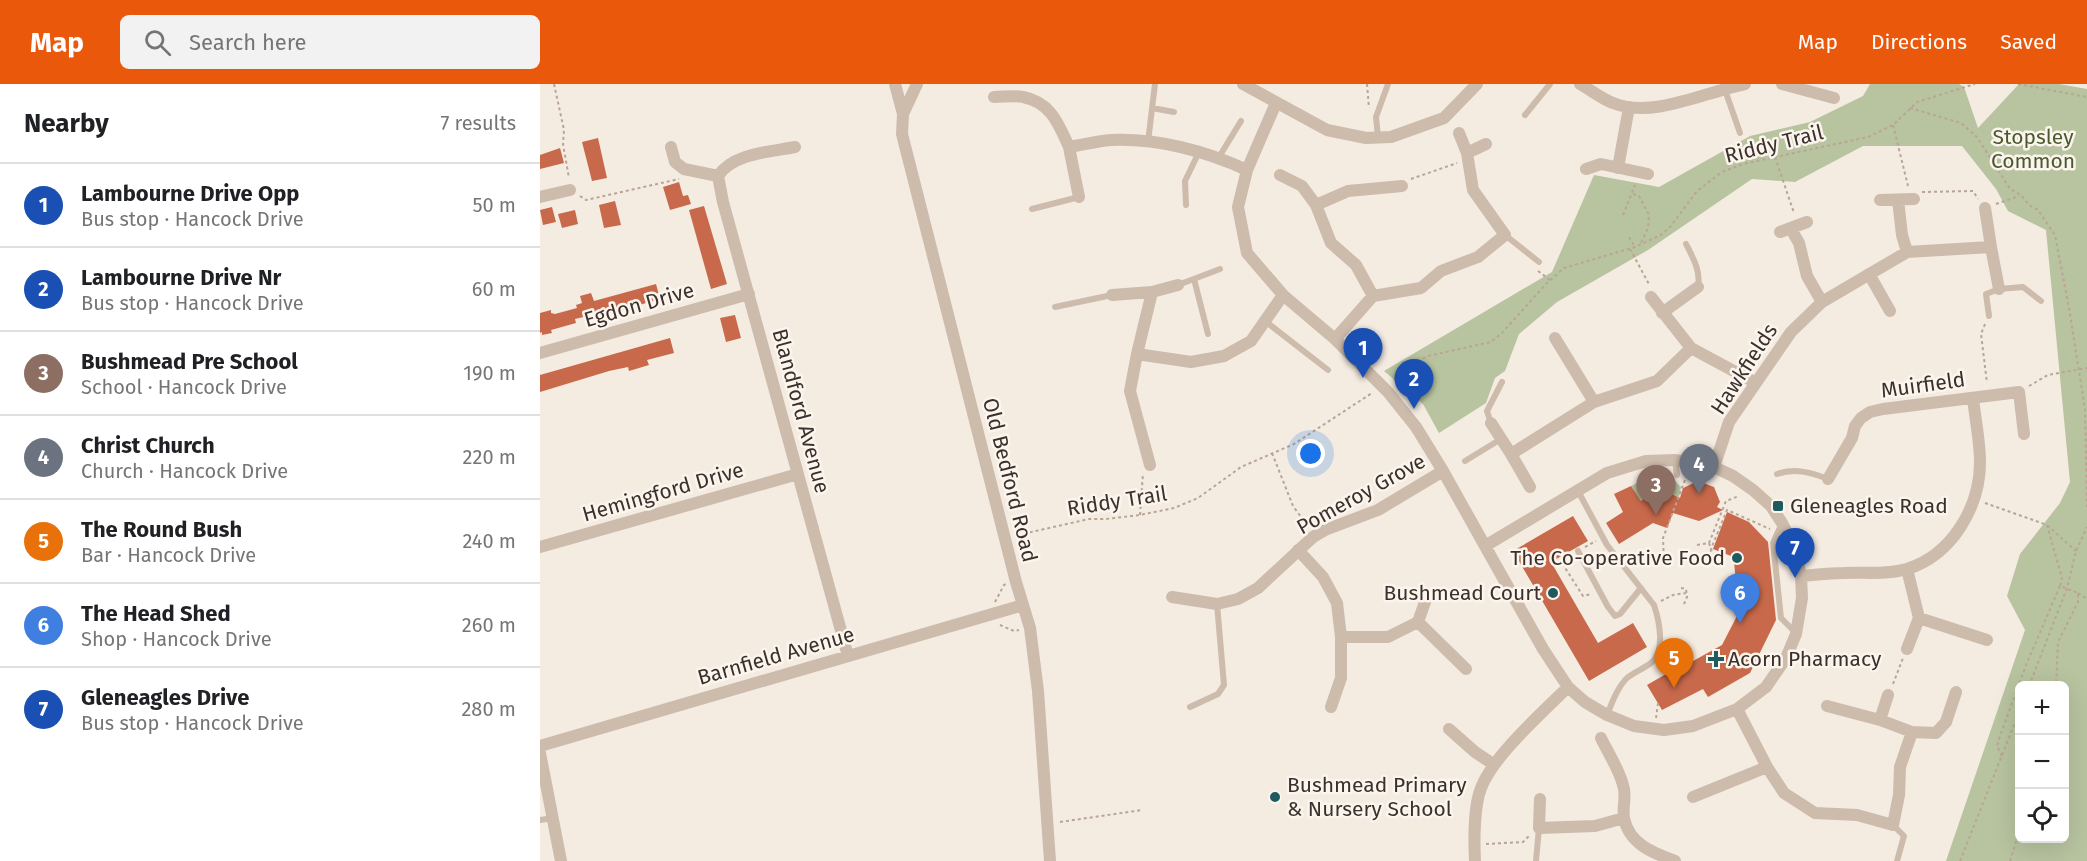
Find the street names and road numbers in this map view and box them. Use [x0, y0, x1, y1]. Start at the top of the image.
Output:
street label: Riddy Trail [1722, 119, 1826, 169]
street label: Egdon Drive [581, 277, 697, 333]
street label: Hawkfields [1705, 318, 1783, 419]
street label: Blandford Avenue [767, 326, 835, 496]
street label: Muirfield [1879, 366, 1967, 404]
street label: Old Bedford Road [977, 395, 1043, 565]
street label: Pomeroy Grove [1292, 448, 1430, 540]
street label: Hemingford Drive [579, 457, 747, 527]
street label: Riddy Trail [1065, 480, 1169, 522]
street label: Barnfield Avenue [695, 621, 857, 691]

